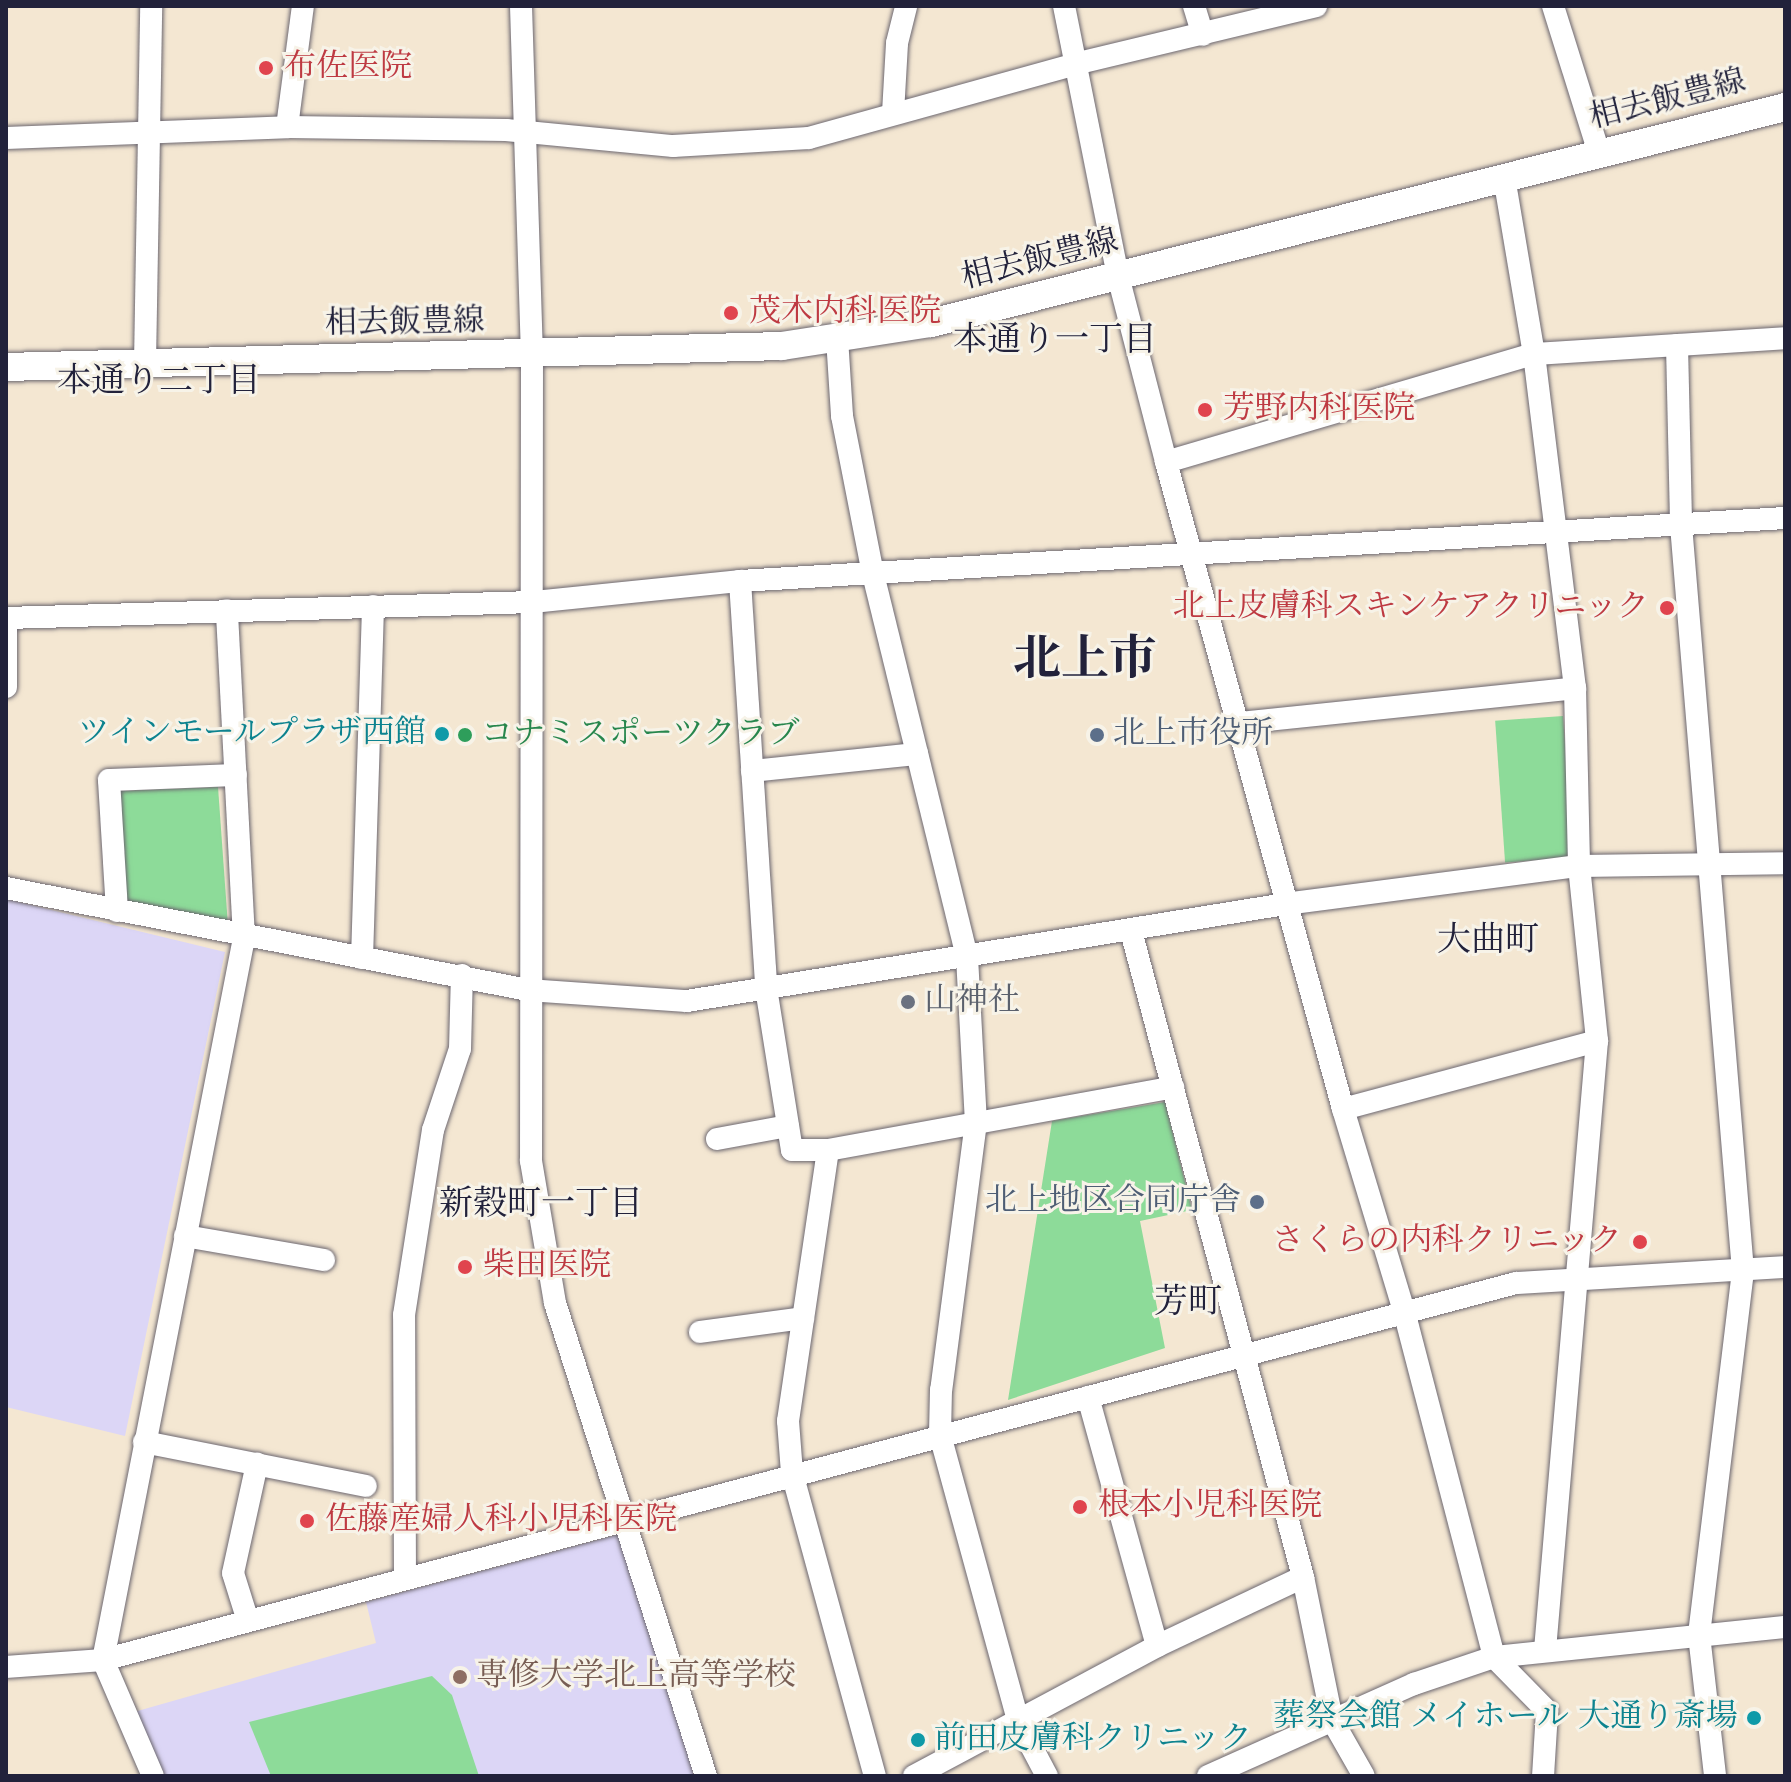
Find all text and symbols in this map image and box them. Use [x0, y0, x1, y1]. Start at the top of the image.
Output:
place label: 布佐医院 [284, 49, 412, 87]
marker: 布佐医院 [255, 57, 277, 79]
street label: 相去飯豊線 [1586, 63, 1750, 139]
street label: 相去飯豊線 [958, 223, 1122, 299]
place label: 茂木内科医院 [749, 294, 941, 332]
marker: 茂木内科医院 [720, 302, 742, 324]
street label: 相去飯豊線 [325, 303, 485, 345]
district label: 本通り一丁目 [953, 322, 1157, 362]
district label: 本通り二丁目 [57, 363, 261, 403]
place label: 芳野内科医院 [1223, 391, 1415, 429]
marker: 芳野内科医院 [1194, 399, 1216, 421]
place label: 北上皮膚科スキンケアクリニック [1169, 589, 1649, 627]
marker: 北上皮膚科スキンケアクリニック [1656, 597, 1678, 619]
district label: 北上市 [1013, 633, 1157, 691]
place label: ツインモールプラザ西館 [75, 715, 426, 753]
place label: コナミスポーツクラブ [481, 716, 801, 754]
place label: 北上市役所 [1113, 716, 1273, 754]
marker: ツインモールプラザ西館 [433, 725, 451, 743]
marker: コナミスポーツクラブ [456, 726, 474, 744]
marker: 北上市役所 [1088, 726, 1106, 744]
district label: 大曲町 [1437, 922, 1539, 962]
place label: 山神社 [924, 983, 1020, 1021]
marker: 山神社 [899, 993, 917, 1011]
place label: 北上地区合同庁舎 [985, 1183, 1241, 1221]
district label: 新穀町一丁目 [439, 1186, 643, 1226]
marker: 北上地区合同庁舎 [1248, 1193, 1266, 1211]
place label: さくらの内科クリニック [1270, 1223, 1622, 1261]
marker: さくらの内科クリニック [1629, 1231, 1651, 1253]
place label: 柴田医院 [483, 1248, 611, 1286]
marker: 柴田医院 [454, 1256, 476, 1278]
district label: 芳町 [1154, 1284, 1222, 1324]
place label: 根本小児科医院 [1098, 1488, 1322, 1526]
marker: 根本小児科医院 [1069, 1496, 1091, 1518]
place label: 佐藤産婦人科小児科医院 [325, 1502, 677, 1540]
marker: 佐藤産婦人科小児科医院 [296, 1510, 318, 1532]
place label: 専修大学北上高等学校 [476, 1658, 796, 1696]
marker: 専修大学北上高等学校 [451, 1668, 469, 1686]
place label: 葬祭会館 メイホール 大通り斎場 [1272, 1699, 1738, 1737]
marker: 葬祭会館 メイホール 大通り斎場 [1745, 1709, 1763, 1727]
place label: 前田皮膚科クリニック [934, 1721, 1254, 1759]
marker: 前田皮膚科クリニック [909, 1731, 927, 1749]

